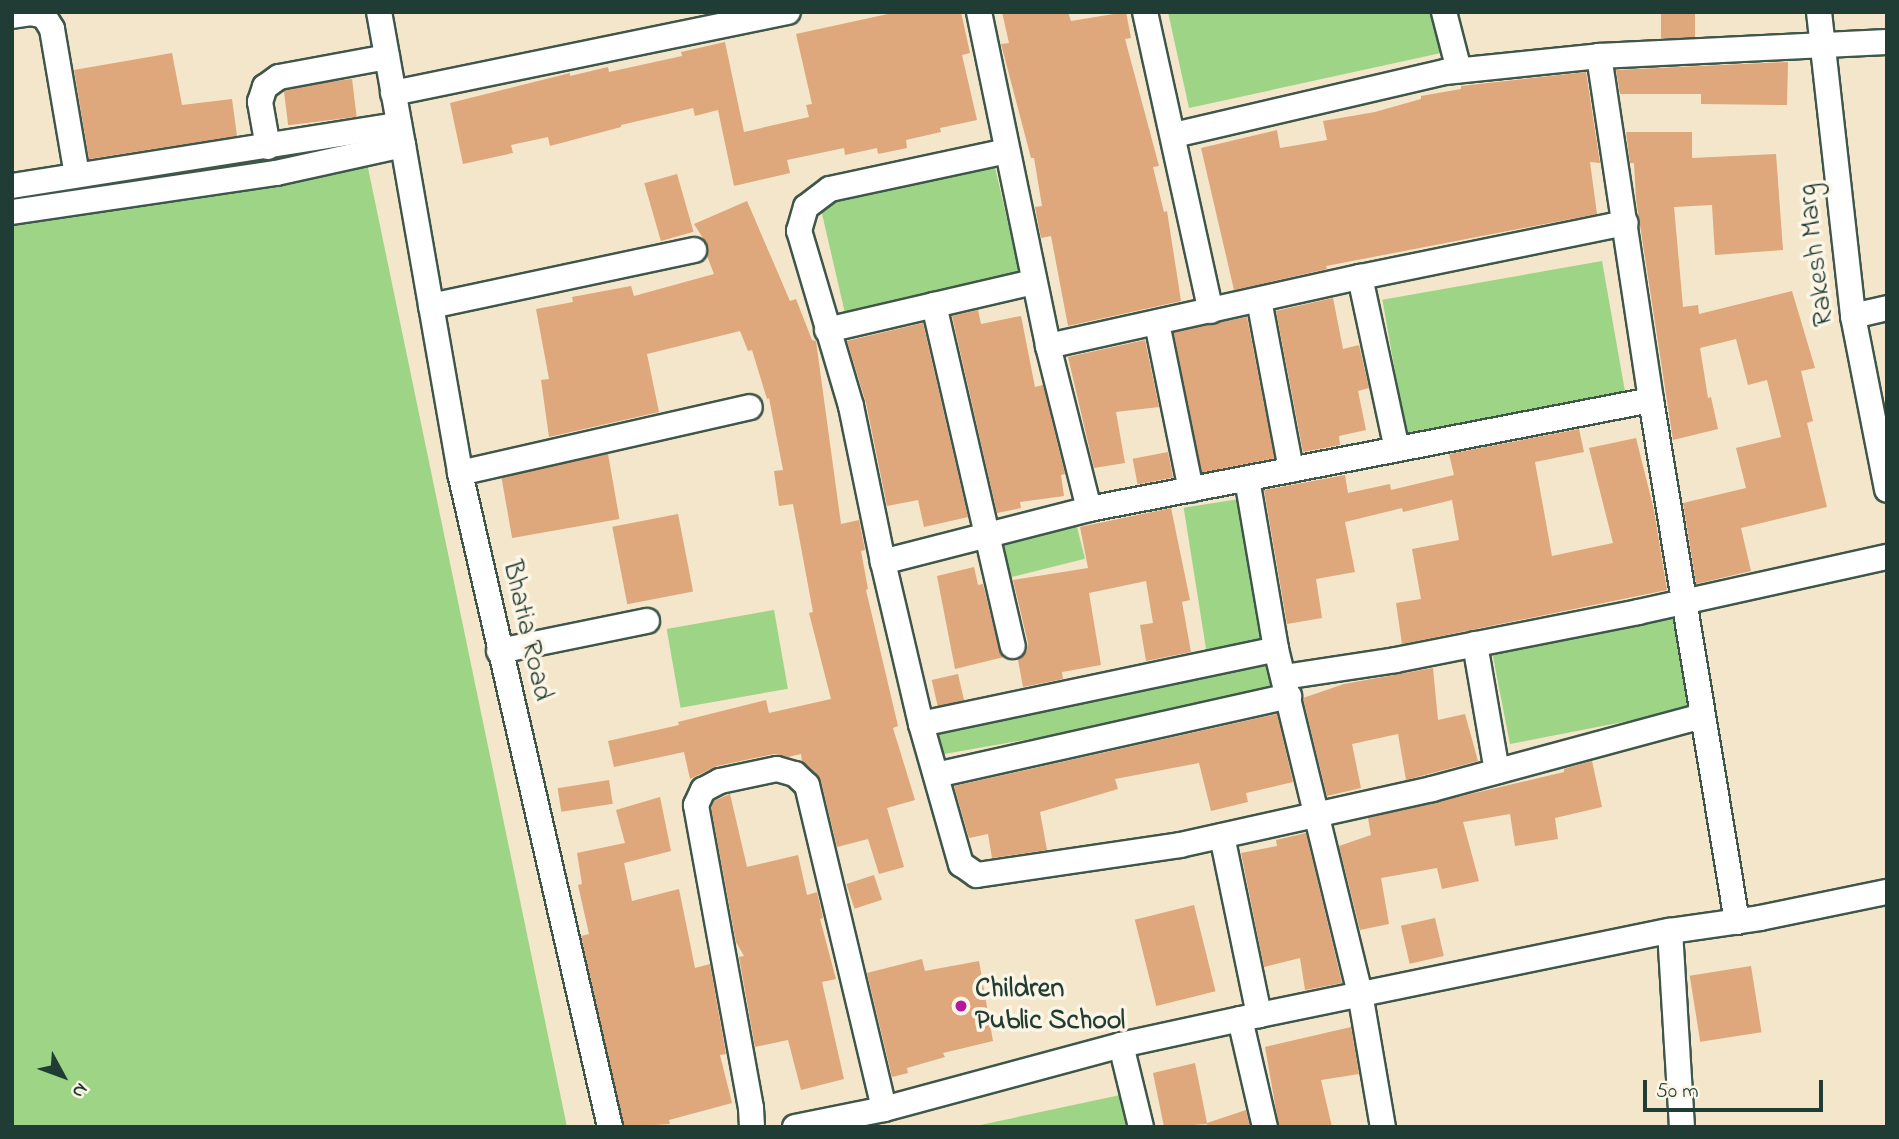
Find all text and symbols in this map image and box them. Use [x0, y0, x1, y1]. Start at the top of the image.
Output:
street label: Rakesh Marg [1792, 182, 1842, 328]
street label: Bhatia Road [494, 558, 558, 704]
place label: Children Public School [975, 973, 1125, 1039]
marker: Children Public School [953, 998, 969, 1014]
north arrow [28, 1041, 98, 1111]
scale bar [1647, 1066, 1827, 1110]
text: N [65, 1076, 94, 1104]
text: 50 m [1656, 1077, 1699, 1107]

